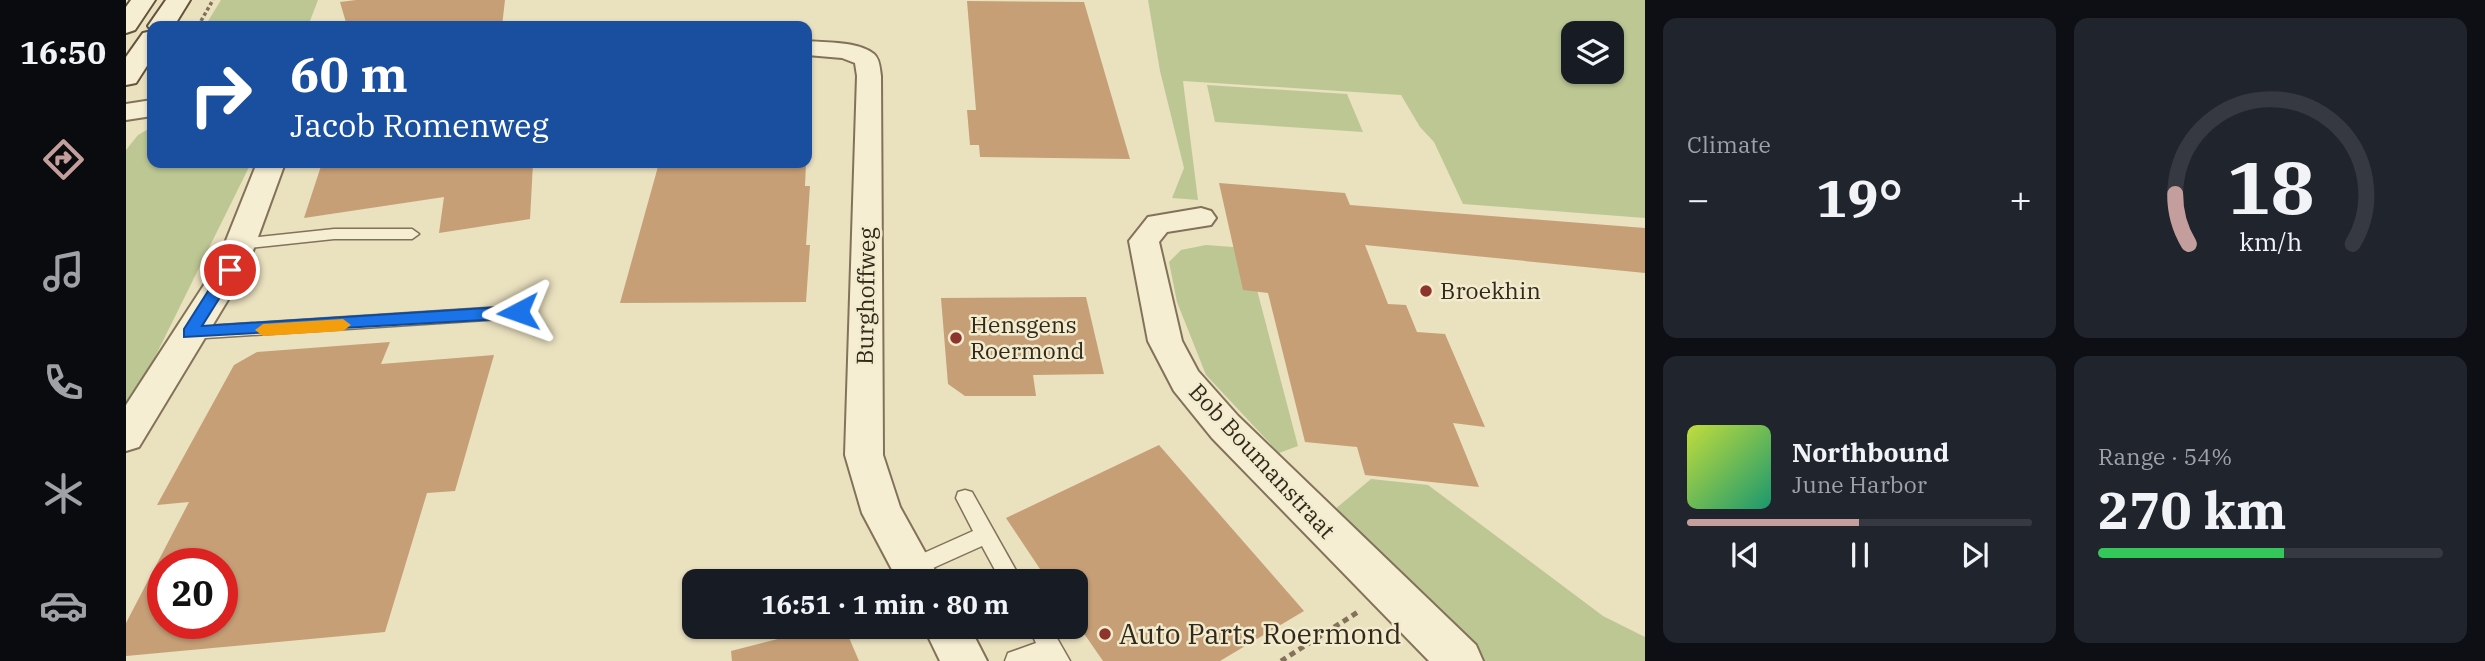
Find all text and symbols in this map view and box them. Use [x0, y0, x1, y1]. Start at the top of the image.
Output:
map controls [1561, 21, 1624, 84]
button: layers [1561, 21, 1624, 84]
text: 16:50 [20, 31, 106, 73]
text: 60 m [290, 42, 408, 105]
icon: right [175, 49, 266, 140]
text: Jacob Romenweg [290, 104, 549, 146]
text: Climate [1687, 129, 1771, 159]
icon: directions [39, 135, 88, 184]
text: 18 [2227, 139, 2314, 234]
text: 19° [1816, 164, 1903, 231]
text: − [1687, 174, 1710, 223]
text: + [2009, 174, 2032, 223]
text: km/h [2239, 225, 2302, 258]
street label: Burghoffweg [849, 226, 881, 365]
pin [200, 240, 260, 300]
icon: music [39, 247, 88, 296]
icon: arrive [211, 251, 249, 289]
position arrow [481, 275, 555, 349]
place label: Broekhin [1440, 275, 1541, 305]
marker: Broekhin [1418, 283, 1434, 299]
place label: Hensgens Roermond [970, 309, 1084, 365]
marker: Hensgens Roermond [948, 330, 964, 346]
icon: phone [39, 358, 88, 407]
street label: Bob Boumanstraat [1183, 376, 1342, 544]
text: Northbound [1792, 435, 1949, 469]
text: Range · 54% [2098, 441, 2232, 471]
icon: climate [39, 469, 88, 518]
text: June Harbor [1792, 469, 1927, 499]
text: 270 km [2098, 476, 2287, 543]
icon: previous [1726, 536, 1764, 574]
icon: pause [1841, 536, 1879, 574]
icon: next [1956, 536, 1994, 574]
speed limit sign: 20 [147, 548, 238, 639]
icon: car [39, 581, 88, 630]
text: 16:51 · 1 min · 80 m [761, 587, 1009, 621]
place label: Auto Parts Roermond [1119, 615, 1402, 652]
marker: Auto Parts Roermond [1097, 626, 1113, 642]

